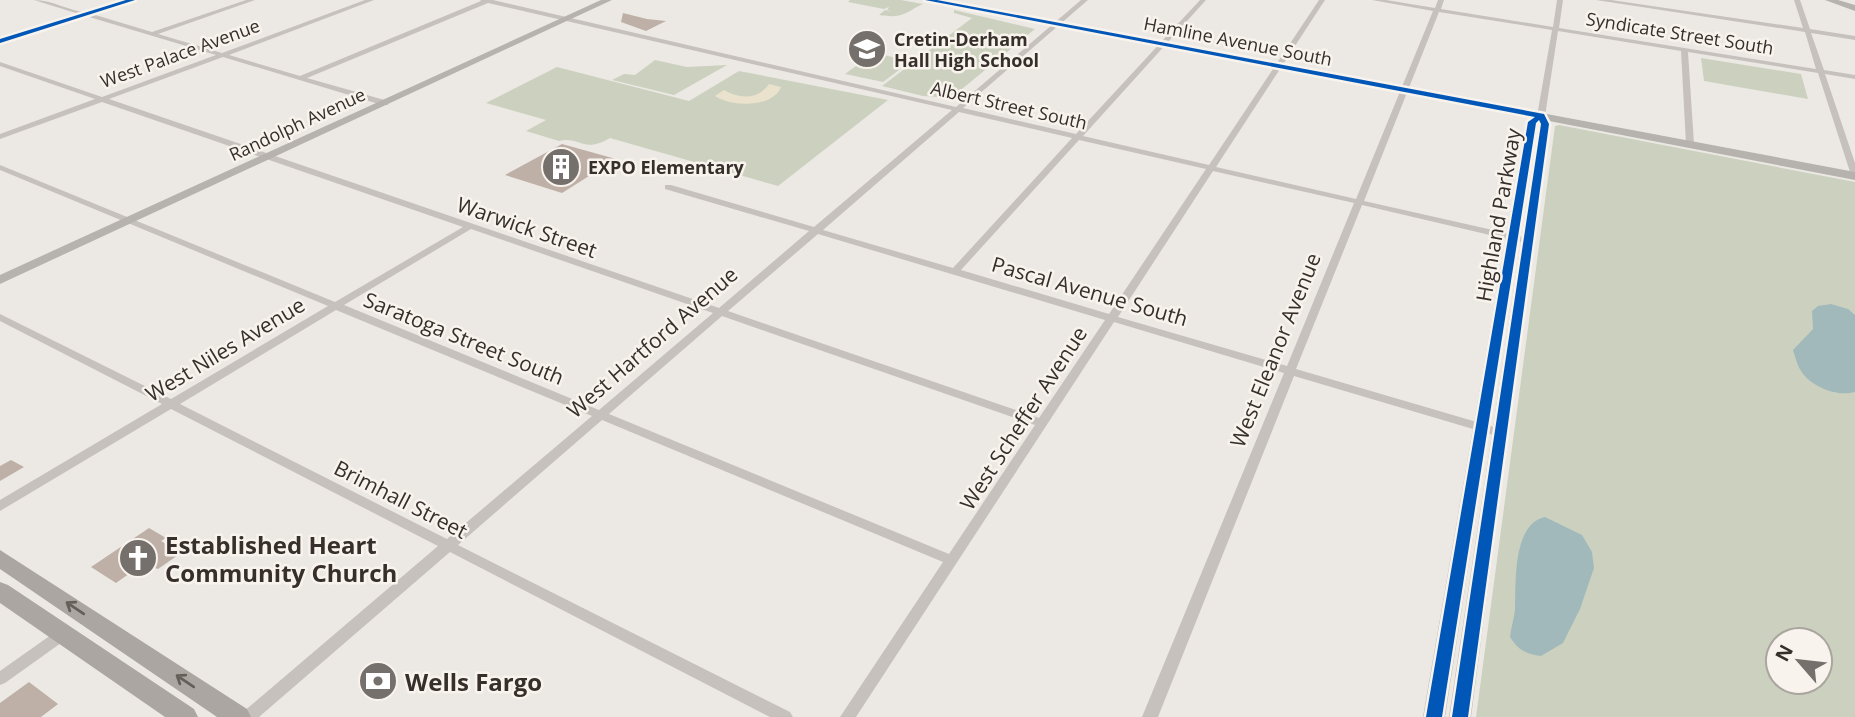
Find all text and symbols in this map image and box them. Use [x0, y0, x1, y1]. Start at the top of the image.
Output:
street label: Syndicate Street South [1585, 6, 1775, 60]
street label: Hamline Avenue South [1142, 11, 1334, 71]
street label: West Palace Avenue [97, 13, 263, 93]
place label: Cretin-Derham Hall High School [894, 27, 1039, 72]
school or university icon: Cretin-Derham Hall High School [846, 28, 888, 70]
street label: Albert Street South [929, 75, 1089, 135]
street label: Randolph Avenue [225, 82, 369, 166]
street label: Highland Parkway [1469, 126, 1527, 304]
building icon: EXPO Elementary [540, 146, 582, 188]
place label: EXPO Elementary [588, 155, 745, 179]
street label: Warwick Street [453, 190, 601, 264]
street label: West Eleanor Avenue [1223, 249, 1327, 451]
street label: Pascal Avenue South [989, 250, 1191, 332]
street label: West Hartford Avenue [561, 260, 743, 424]
street label: Saratoga Street South [360, 285, 568, 391]
street label: West Niles Avenue [140, 290, 310, 408]
street label: West Scheffer Avenue [953, 321, 1093, 515]
street label: Brimhall Street [330, 453, 472, 545]
place label: Established Heart Community Church [165, 528, 397, 589]
church icon: Established Heart Community Church [117, 537, 159, 579]
one-way arrow [66, 601, 85, 616]
north arrow [1764, 626, 1834, 696]
text: N [1769, 640, 1799, 666]
bank icon: Wells Fargo [357, 660, 399, 702]
place label: Wells Fargo [405, 665, 542, 698]
one-way arrow [176, 674, 195, 689]

